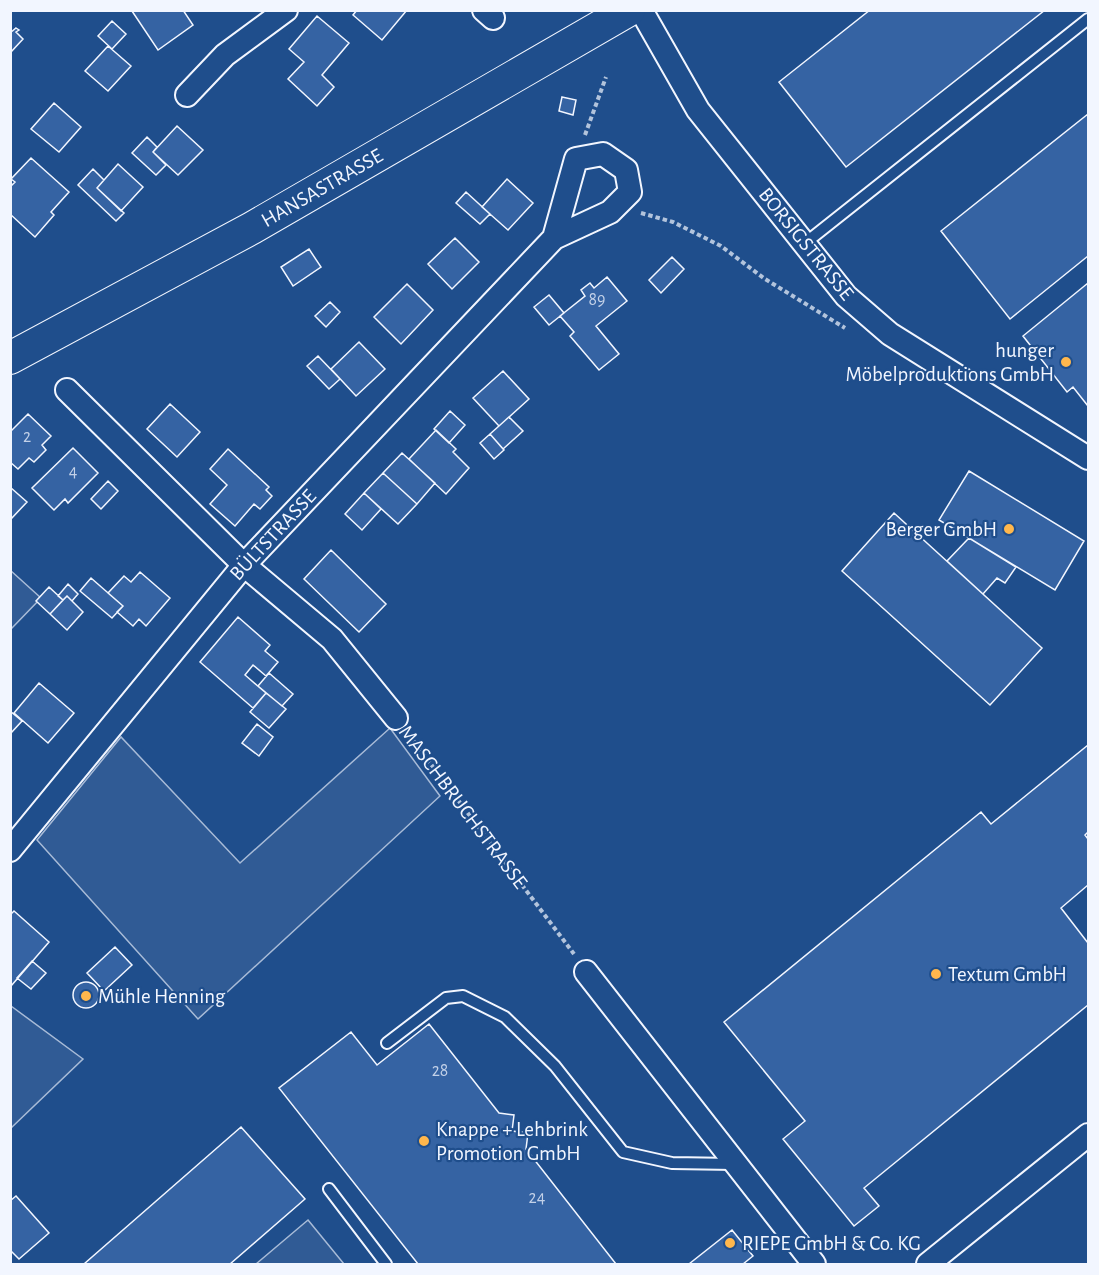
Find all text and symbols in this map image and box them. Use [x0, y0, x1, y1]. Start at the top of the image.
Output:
street label: HANSASTRASSE [258, 145, 386, 231]
street label: BORSIGSTRASSE [755, 184, 857, 304]
house number: 89 [589, 291, 606, 309]
place label: hunger Möbelproduktions GmbH [845, 340, 1054, 385]
marker: hunger Möbelproduktions GmbH [1059, 355, 1073, 369]
house number: 2 [23, 428, 31, 446]
house number: 4 [69, 463, 78, 481]
street label: BÜLTSTRASSE [225, 485, 320, 584]
place label: Berger GmbH [886, 519, 997, 540]
marker: Berger GmbH [1002, 522, 1016, 536]
street label: MASCHBRUCHSTRASSE [395, 721, 531, 893]
place label: Textum GmbH [948, 964, 1067, 985]
marker: Textum GmbH [929, 967, 943, 981]
place label: Mühle Henning [98, 986, 226, 1007]
marker: Mühle Henning [79, 989, 93, 1003]
house number: 28 [432, 1062, 448, 1080]
place label: Knappe + Lehbrink Promotion GmbH [436, 1119, 588, 1164]
marker: Knappe + Lehbrink Promotion GmbH [417, 1134, 431, 1148]
house number: 24 [529, 1189, 546, 1207]
place label: RIEPE GmbH & Co. KG [742, 1233, 921, 1254]
marker: RIEPE GmbH & Co. KG [723, 1236, 737, 1250]

